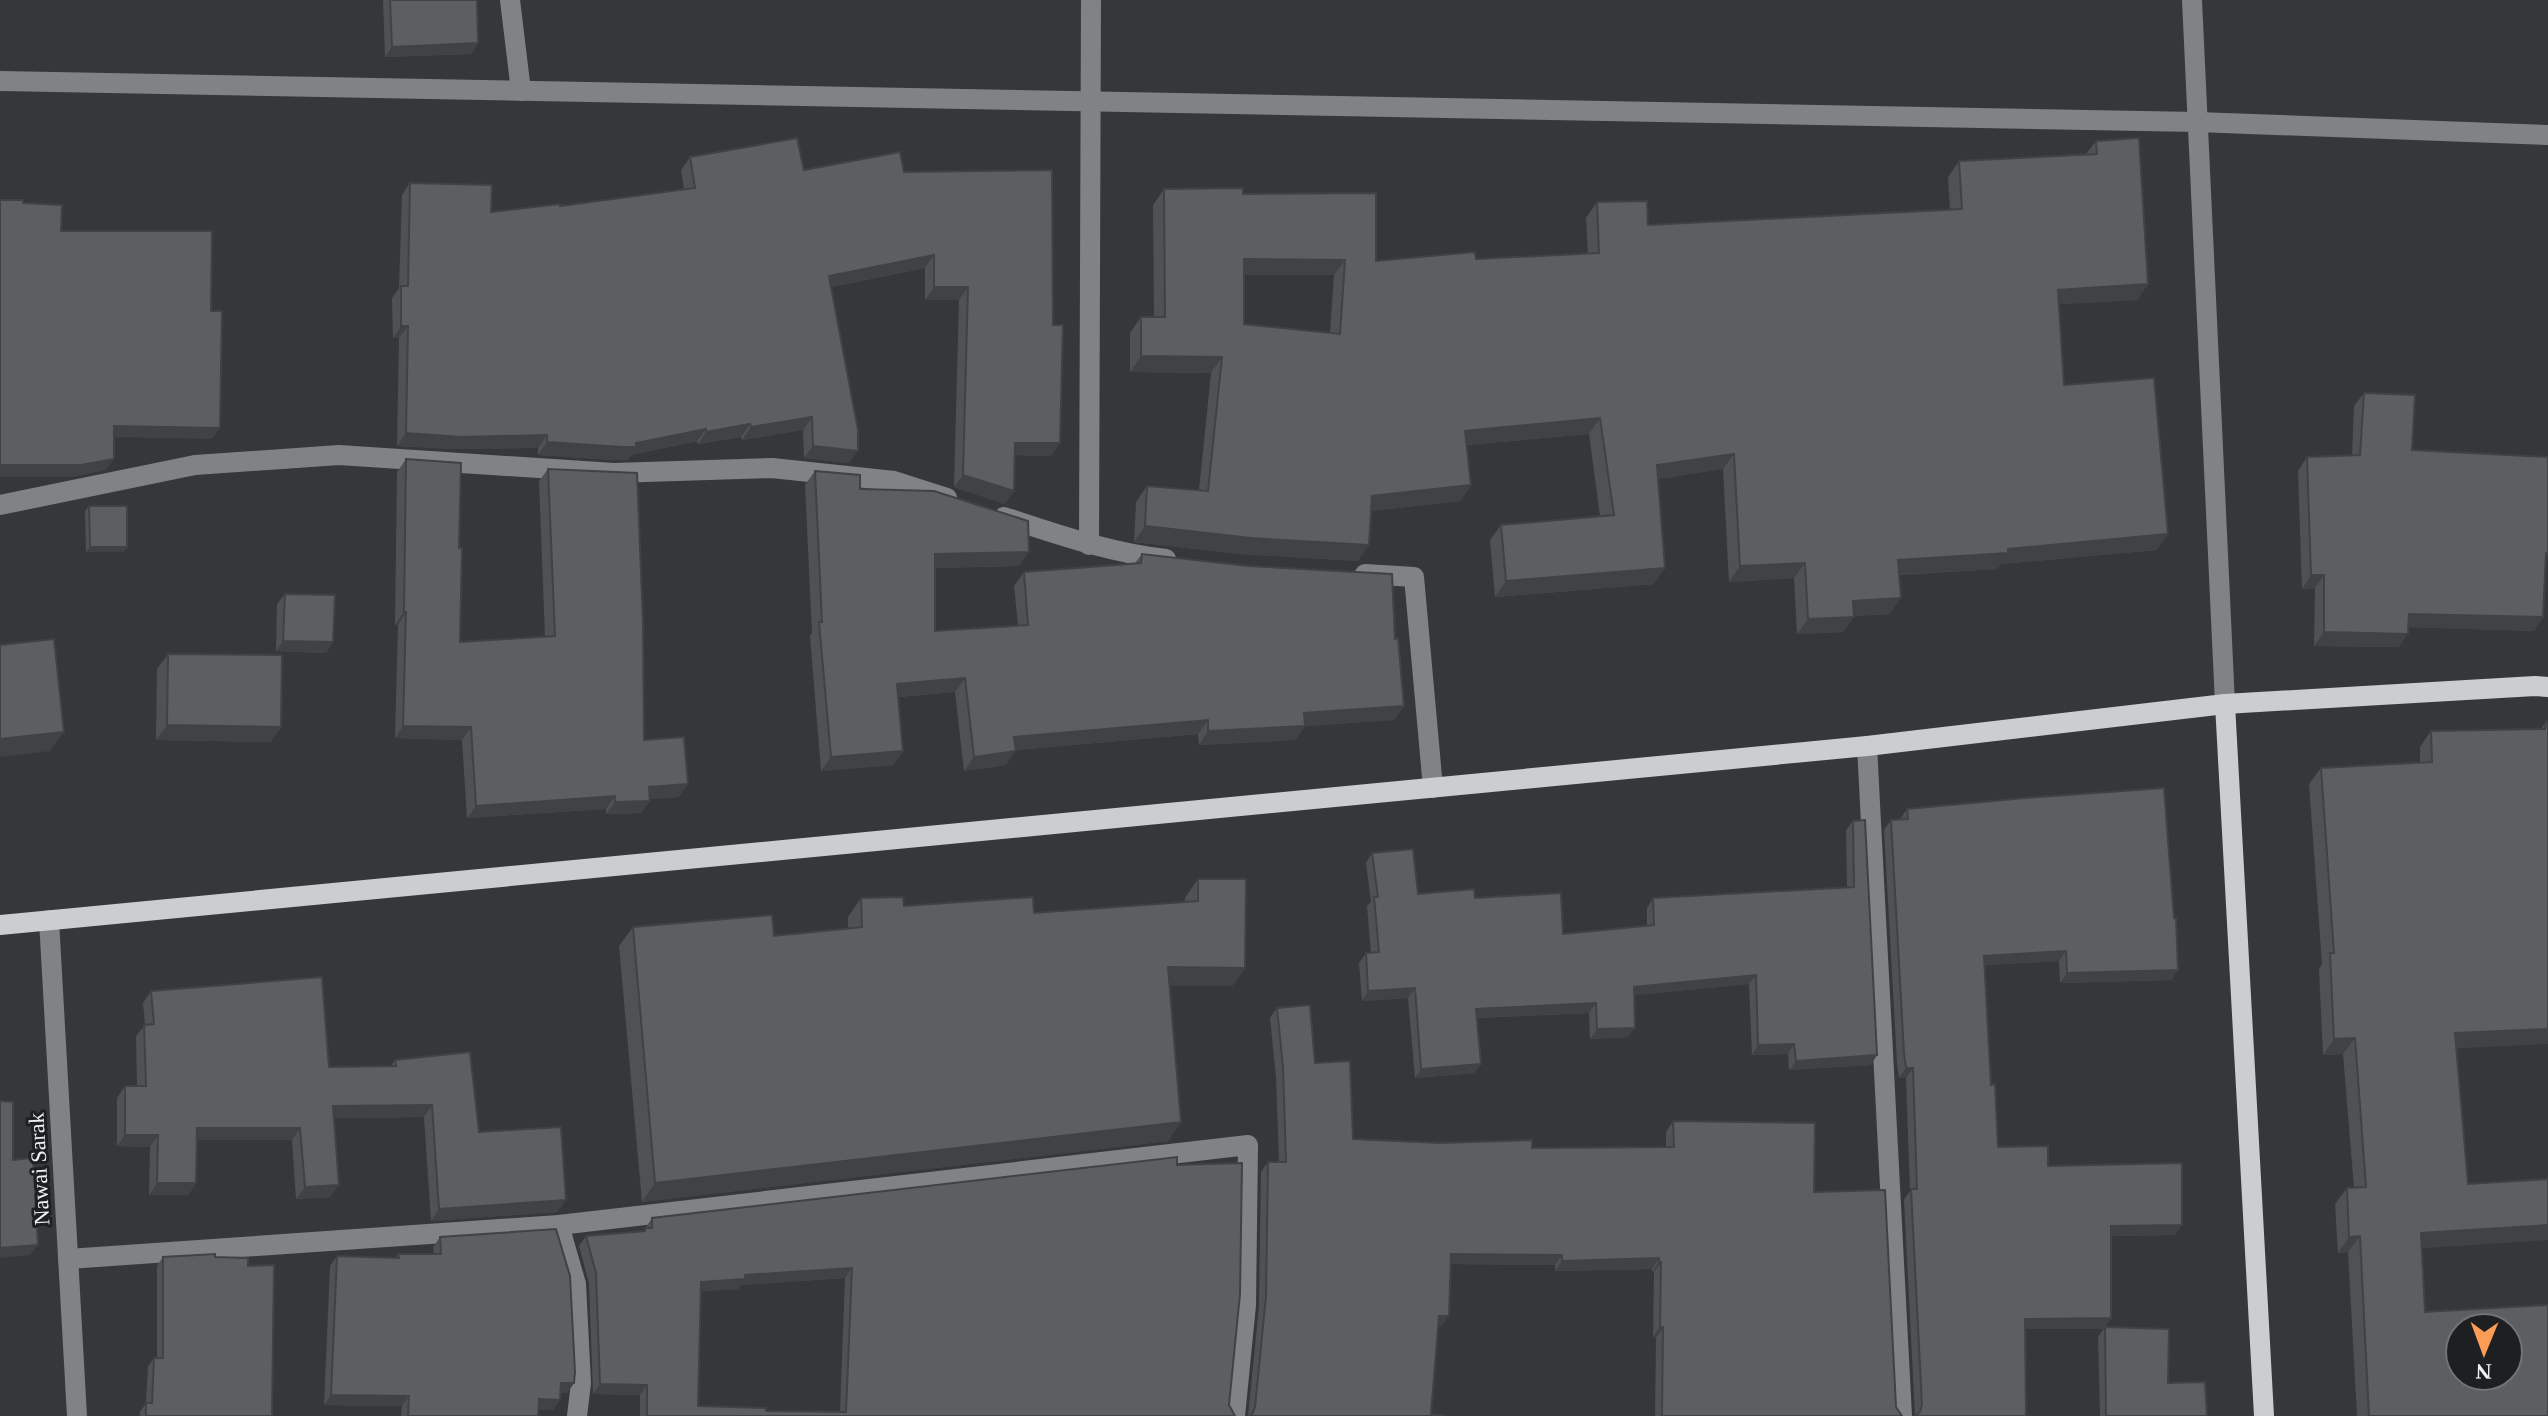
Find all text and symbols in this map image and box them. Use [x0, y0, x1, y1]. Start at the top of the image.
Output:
street label: Nawai Sarak [24, 1112, 54, 1226]
north arrow [2444, 1312, 2524, 1392]
text: N [2475, 1359, 2492, 1384]

